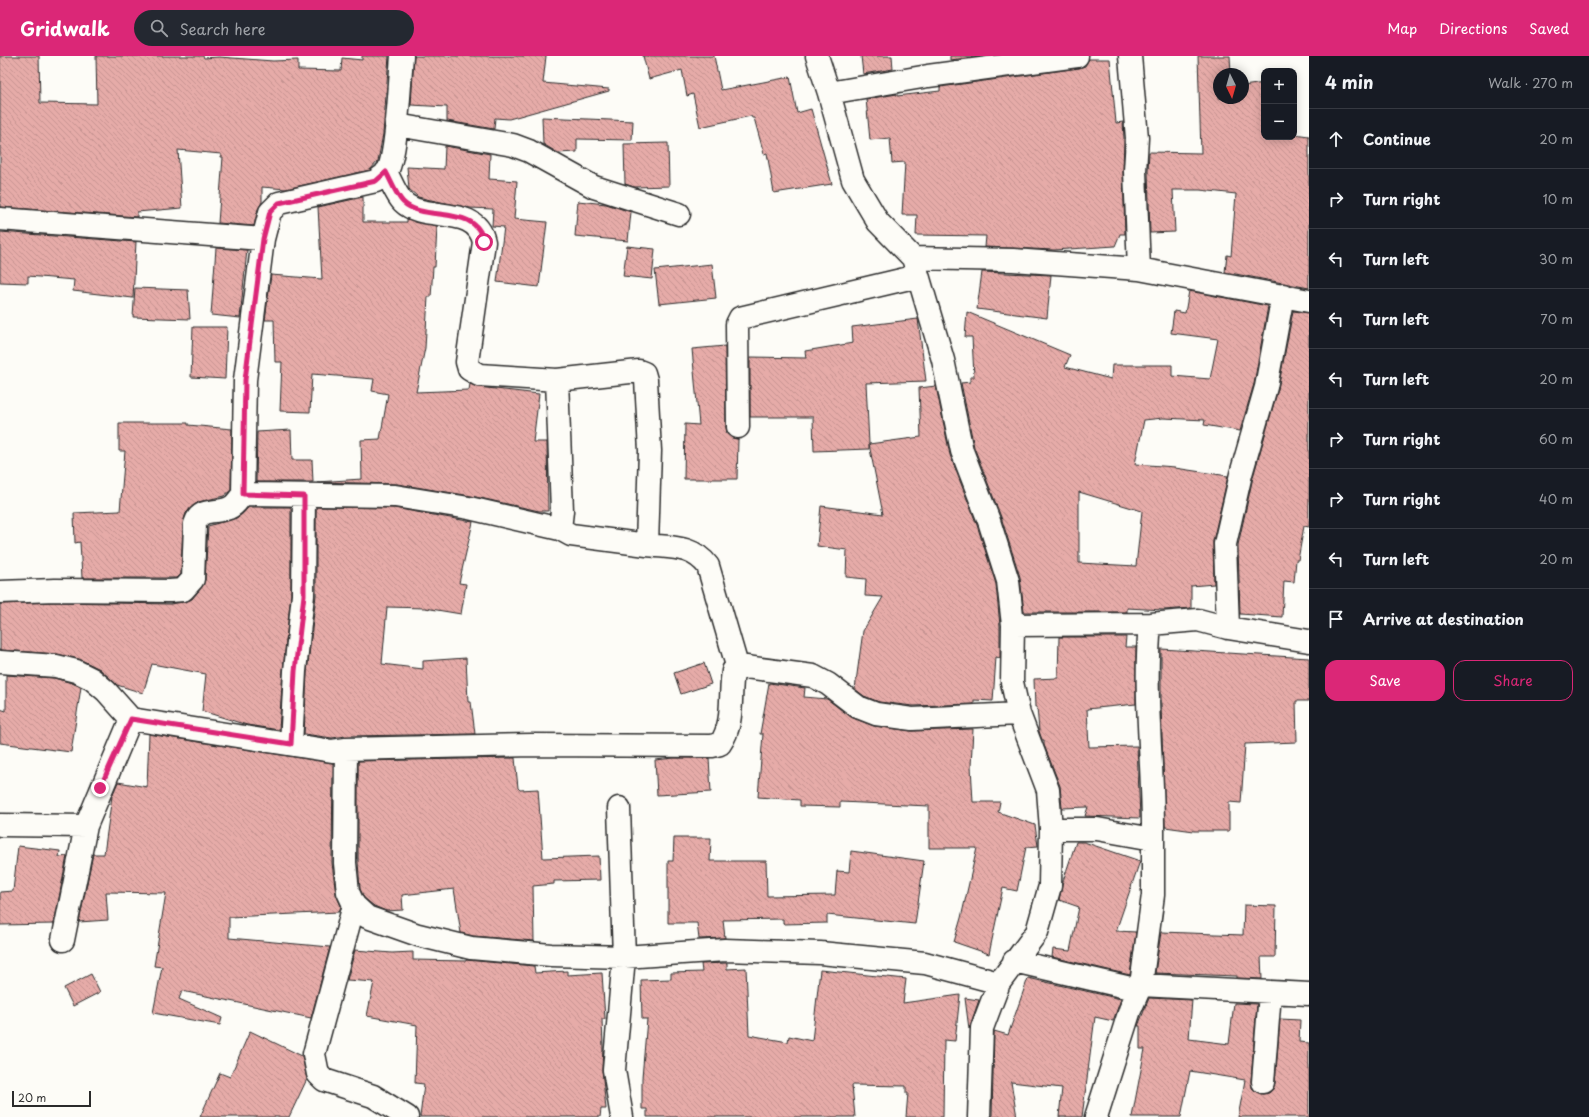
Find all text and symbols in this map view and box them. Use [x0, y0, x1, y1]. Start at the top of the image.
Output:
search box [134, 10, 414, 46]
text: Gridwalk [20, 14, 110, 42]
icon: search [148, 17, 170, 39]
text: Search here [180, 17, 265, 40]
text: Map [1387, 18, 1417, 39]
text: Directions [1439, 18, 1507, 39]
text: Saved [1529, 18, 1569, 39]
north arrow [1213, 68, 1249, 104]
map controls [1261, 68, 1297, 140]
button: + [1261, 68, 1297, 104]
text: 4 min [1325, 69, 1373, 95]
text: Walk · 270 m [1488, 73, 1573, 92]
button: − [1261, 104, 1297, 140]
text: Continue [1363, 127, 1431, 150]
icon: ahead [1325, 128, 1347, 150]
text: 20 m [1539, 129, 1573, 148]
text: Turn right [1363, 187, 1440, 210]
icon: right [1325, 188, 1347, 210]
text: 10 m [1543, 189, 1573, 208]
route start [475, 233, 493, 251]
text: Turn left [1363, 247, 1429, 270]
icon: left [1325, 248, 1347, 270]
text: 30 m [1539, 249, 1573, 268]
text: Turn left [1363, 307, 1429, 330]
icon: left [1325, 308, 1347, 330]
text: 70 m [1540, 309, 1573, 328]
text: Turn left [1363, 367, 1429, 390]
icon: left [1325, 368, 1347, 390]
text: 20 m [1539, 369, 1573, 388]
text: Turn right [1363, 427, 1440, 450]
icon: right [1325, 428, 1347, 450]
text: 60 m [1539, 429, 1573, 448]
text: Turn right [1363, 487, 1440, 510]
icon: right [1325, 488, 1347, 510]
text: 40 m [1539, 489, 1573, 508]
text: Turn left [1363, 547, 1429, 570]
icon: left [1325, 548, 1347, 570]
text: 20 m [1539, 549, 1573, 568]
text: Arrive at destination [1363, 607, 1524, 630]
icon: arrive [1325, 608, 1347, 630]
button: Save [1325, 660, 1445, 701]
button: Share [1453, 660, 1573, 701]
route end [91, 779, 109, 797]
scale bar [12, 1089, 91, 1108]
text: 20 m [18, 1089, 46, 1106]

